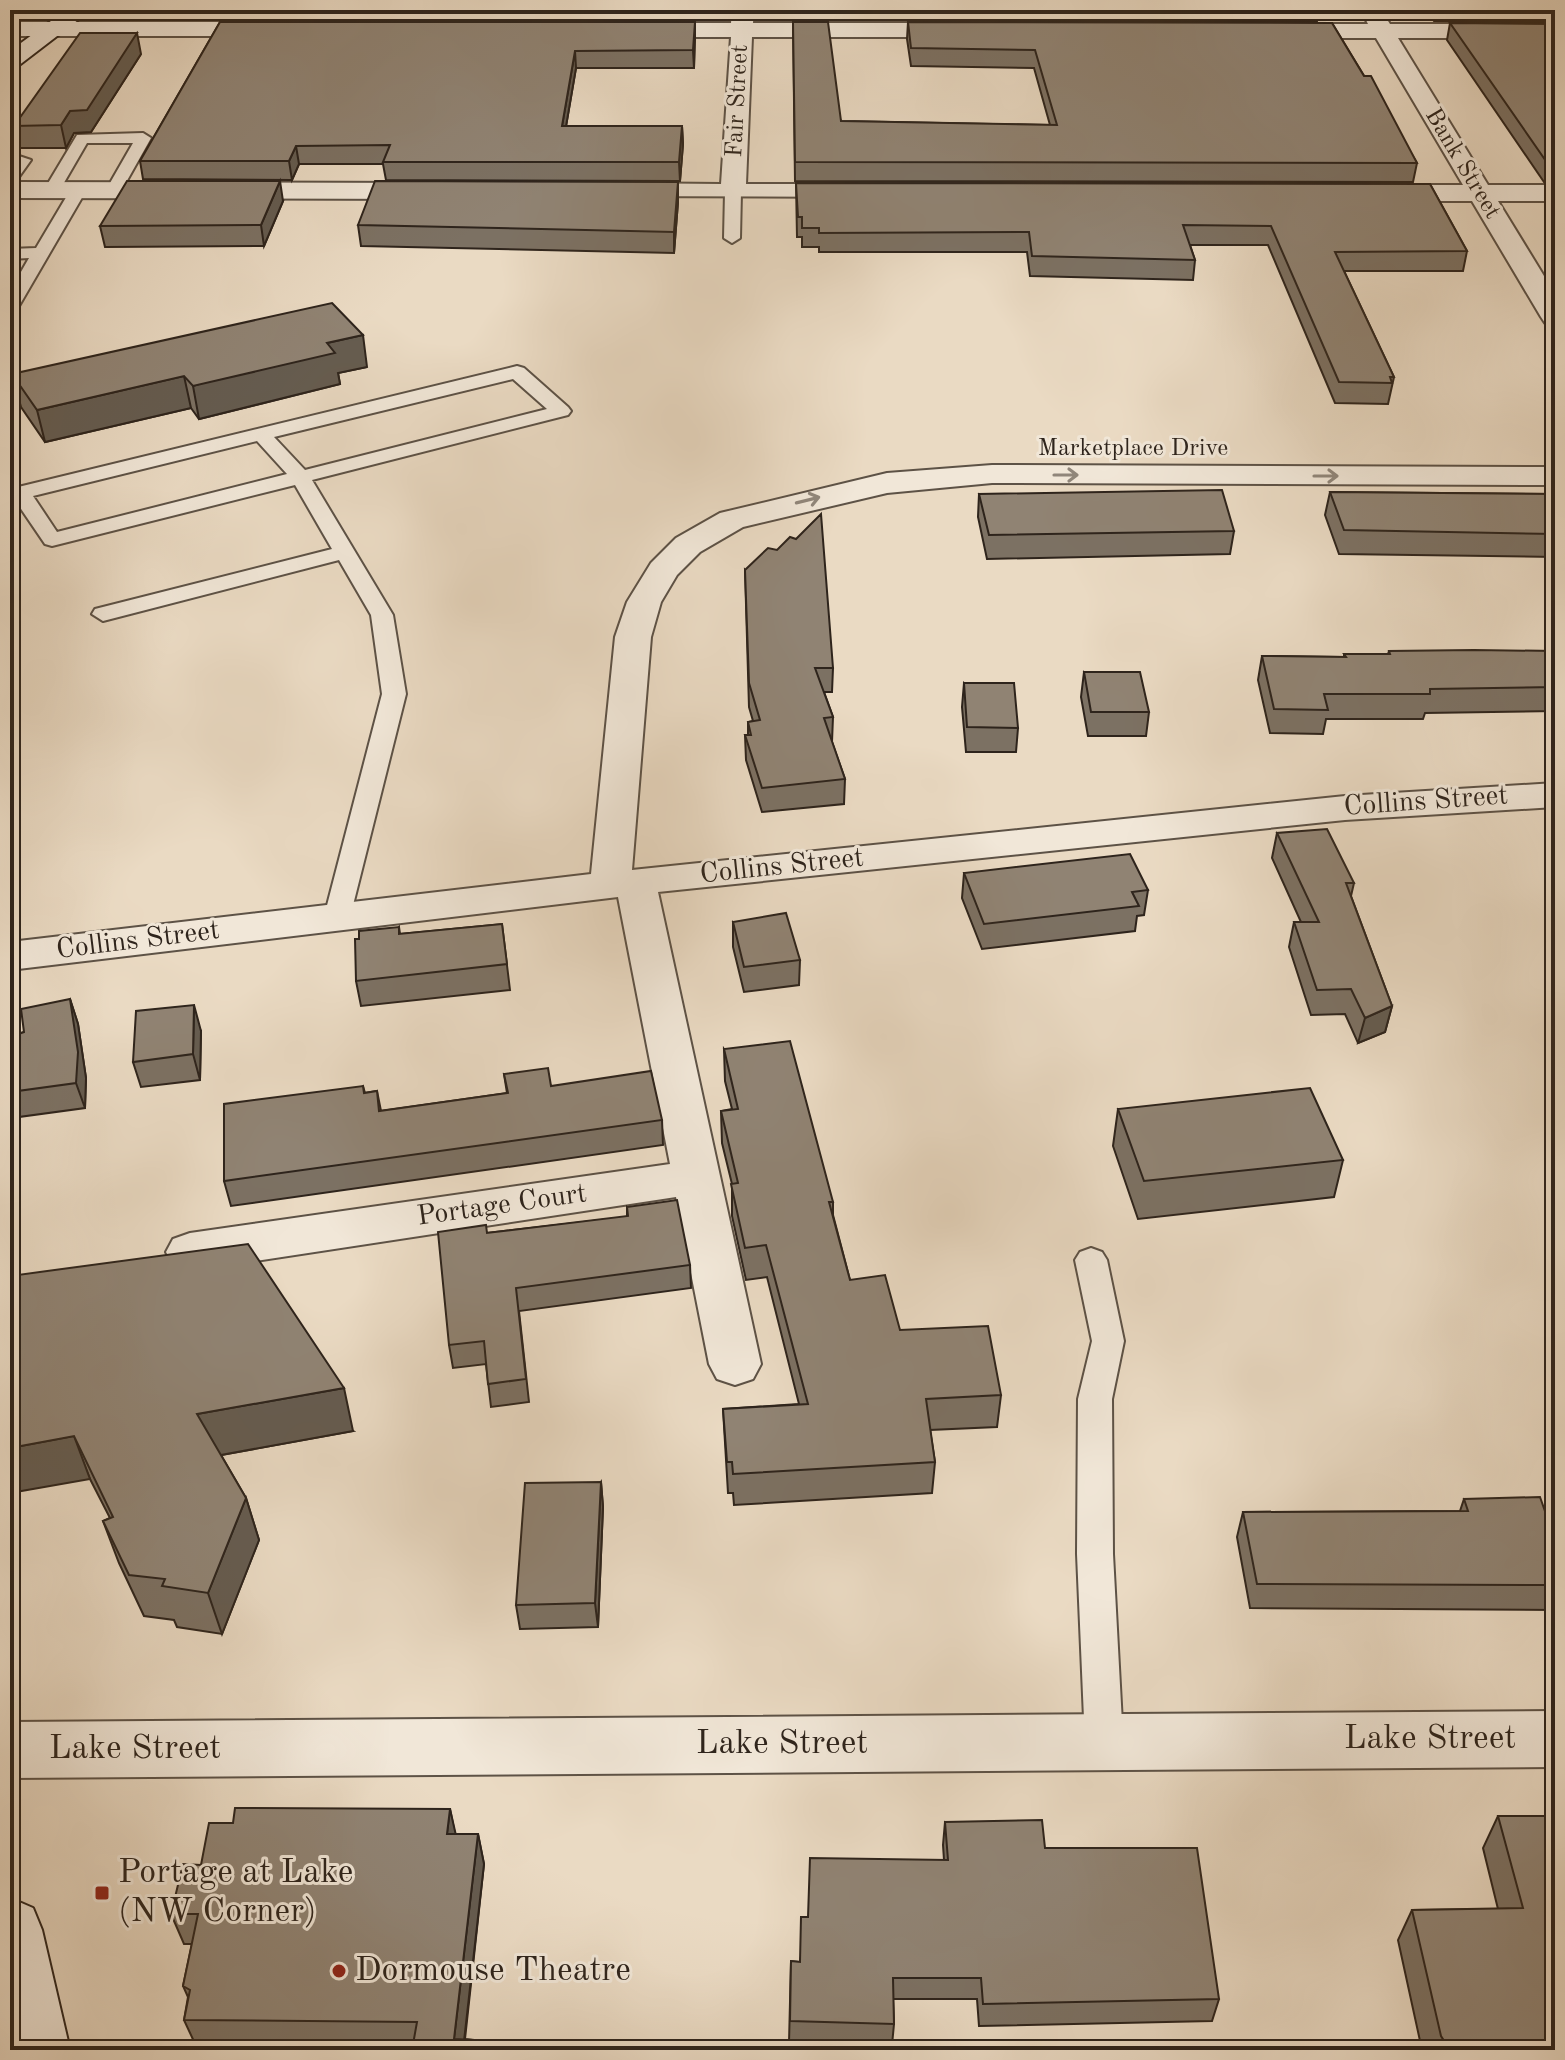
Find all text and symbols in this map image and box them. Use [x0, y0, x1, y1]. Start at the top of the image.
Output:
street label: Fair Street [723, 44, 753, 158]
street label: Bank Street [1420, 105, 1504, 223]
street label: Marketplace Drive [1038, 437, 1228, 461]
one-way arrow [1052, 467, 1079, 483]
one-way arrow [1312, 468, 1339, 483]
one-way arrow [794, 491, 820, 506]
street label: Collins Street [1343, 782, 1509, 822]
street label: Collins Street [699, 844, 865, 890]
street label: Collins Street [55, 917, 221, 965]
street label: Portage Court [415, 1180, 589, 1232]
street label: Lake Street [1344, 1722, 1516, 1756]
street label: Lake Street [696, 1727, 868, 1761]
street label: Lake Street [49, 1732, 221, 1766]
place label: Portage at Lake (NW Corner) [118, 1856, 353, 1929]
marker: Portage at Lake (NW Corner) [93, 1884, 111, 1902]
place label: Dormouse Theatre [355, 1954, 631, 1988]
marker: Dormouse Theatre [330, 1962, 348, 1980]

